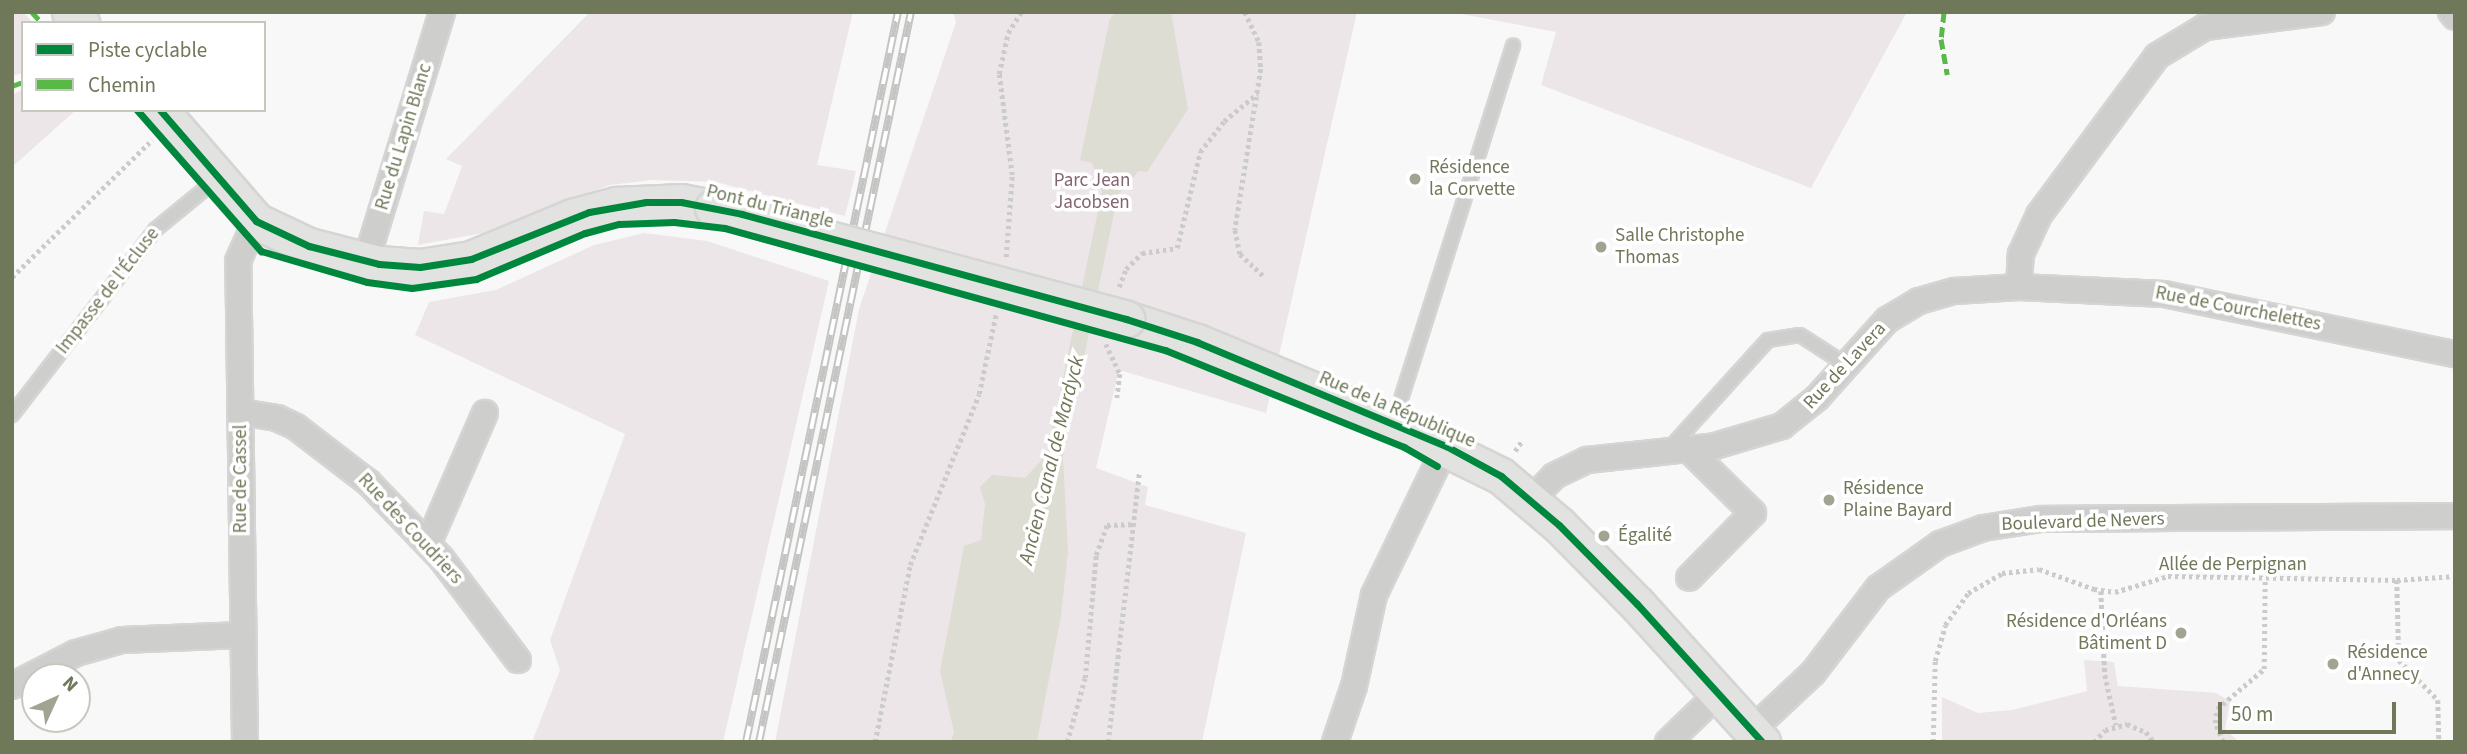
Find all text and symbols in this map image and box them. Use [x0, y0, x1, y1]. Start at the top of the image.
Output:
legend [21, 21, 266, 112]
text: Piste cyclable [88, 35, 207, 65]
street label: Rue du Lapin Blanc [371, 61, 437, 213]
text: Chemin [88, 70, 156, 100]
place label: Résidence la Corvette [1429, 157, 1515, 201]
park label: Parc Jean Jacobsen [1054, 170, 1130, 214]
marker: Résidence la Corvette [1407, 171, 1423, 187]
street label: Pont du Triangle [704, 180, 836, 234]
street label: Impasse de l'Écluse [52, 223, 164, 359]
place label: Salle Christophe Thomas [1615, 225, 1744, 269]
marker: Salle Christophe Thomas [1593, 239, 1609, 255]
street label: Rue de Courchelettes [2153, 282, 2323, 336]
street label: Rue de Lavera [1799, 318, 1891, 414]
water label: Ancien Canal de Mardyck [1013, 353, 1089, 567]
street label: Rue de la République [1315, 367, 1479, 453]
street label: Rue de Cassel [230, 425, 252, 533]
street label: Rue des Coudriers [353, 469, 467, 589]
place label: Résidence Plaine Bayard [1843, 478, 1952, 522]
marker: Résidence Plaine Bayard [1821, 492, 1837, 508]
street label: Boulevard de Nevers [2001, 508, 2165, 536]
place label: Égalité [1618, 525, 1672, 547]
marker: Égalité [1596, 528, 1612, 544]
street label: Allée de Perpignan [2159, 554, 2307, 576]
place label: Résidence d'Orléans Bâtiment D [2006, 611, 2167, 655]
marker: Résidence d'Orléans Bâtiment D [2173, 625, 2189, 641]
place label: Résidence d'Annecy [2347, 642, 2428, 686]
marker: Résidence d'Annecy [2325, 656, 2341, 672]
north arrow [21, 663, 91, 733]
text: N [56, 670, 84, 698]
scale bar [2222, 688, 2400, 732]
text: 50 m [2231, 699, 2273, 729]

